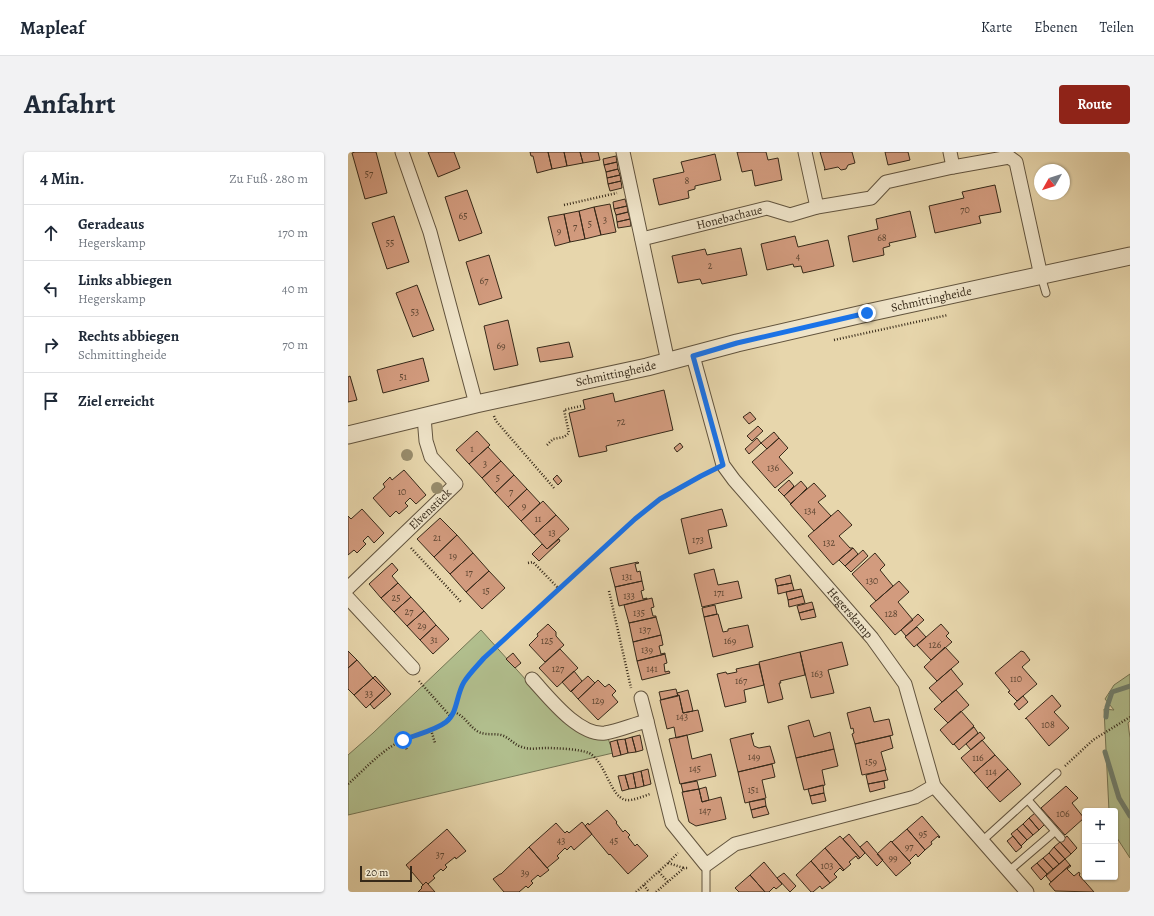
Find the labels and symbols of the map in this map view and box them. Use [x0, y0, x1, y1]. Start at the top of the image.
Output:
north arrow [1034, 164, 1070, 200]
house number: 57 [365, 167, 374, 180]
house number: 8 [685, 174, 690, 187]
street label: Honebachaue [695, 201, 764, 233]
house number: 70 [960, 203, 970, 216]
house number: 65 [459, 209, 467, 222]
house number: 3 [603, 213, 607, 226]
house number: 5 [588, 217, 592, 230]
house number: 7 [573, 220, 578, 233]
house number: 9 [557, 224, 562, 237]
house number: 68 [877, 231, 887, 244]
house number: 55 [386, 236, 394, 249]
house number: 4 [796, 250, 801, 263]
house number: 2 [708, 259, 713, 272]
house number: 67 [480, 274, 489, 287]
street label: Schmittingheide [890, 283, 973, 316]
route end [858, 304, 876, 322]
house number: 53 [411, 305, 419, 318]
house number: 69 [496, 339, 506, 352]
street label: Schmittingheide [574, 357, 658, 390]
house number: 51 [399, 370, 407, 383]
house number: 72 [617, 415, 626, 428]
house number: 1 [470, 442, 474, 455]
house number: 3 [483, 457, 487, 470]
house number: 136 [767, 461, 779, 474]
house number: 5 [496, 471, 500, 484]
house number: 10 [398, 485, 406, 498]
street label: Elvenstück [405, 485, 455, 533]
house number: 7 [509, 485, 514, 498]
house number: 9 [522, 499, 527, 512]
house number: 134 [804, 504, 817, 517]
house number: 11 [535, 512, 542, 525]
house number: 13 [548, 526, 556, 539]
house number: 21 [433, 531, 442, 544]
house number: 173 [692, 533, 704, 546]
house number: 132 [823, 536, 835, 549]
house number: 19 [449, 549, 457, 562]
house number: 17 [465, 566, 474, 579]
house number: 131 [622, 570, 633, 583]
house number: 130 [866, 574, 878, 587]
house number: 15 [482, 584, 490, 597]
street label: Hegerskamp [823, 584, 877, 642]
house number: 171 [713, 586, 725, 599]
house number: 133 [623, 589, 635, 602]
house number: 25 [391, 591, 401, 604]
house number: 27 [405, 605, 414, 618]
house number: 135 [633, 606, 645, 619]
house number: 128 [884, 607, 898, 620]
house number: 29 [417, 619, 427, 632]
house number: 137 [639, 623, 652, 636]
house number: 31 [430, 633, 438, 646]
house number: 125 [541, 634, 553, 647]
house number: 169 [724, 634, 737, 647]
house number: 126 [929, 638, 942, 651]
house number: 139 [641, 643, 654, 656]
house number: 127 [552, 662, 565, 675]
house number: 141 [646, 662, 658, 675]
house number: 163 [811, 667, 823, 680]
house number: 110 [1010, 672, 1022, 685]
house number: 167 [735, 674, 748, 687]
house number: 33 [365, 687, 373, 700]
house number: 129 [592, 694, 605, 707]
house number: 143 [676, 710, 688, 723]
house number: 108 [1041, 718, 1055, 731]
route start [394, 731, 412, 749]
house number: 149 [748, 750, 761, 763]
house number: 116 [972, 751, 984, 764]
house number: 159 [865, 755, 878, 768]
house number: 145 [689, 762, 701, 775]
house number: 114 [985, 765, 997, 778]
house number: 151 [747, 783, 759, 796]
house number: 147 [699, 804, 712, 817]
house number: 106 [1056, 807, 1070, 820]
house number: 95 [919, 827, 927, 840]
house number: 43 [557, 834, 565, 847]
house number: 45 [610, 834, 618, 847]
house number: 97 [905, 840, 914, 853]
house number: 37 [436, 848, 445, 861]
house number: 99 [888, 851, 898, 864]
house number: 103 [821, 859, 833, 872]
scale bar [360, 864, 412, 883]
house number: 39 [521, 866, 530, 879]

